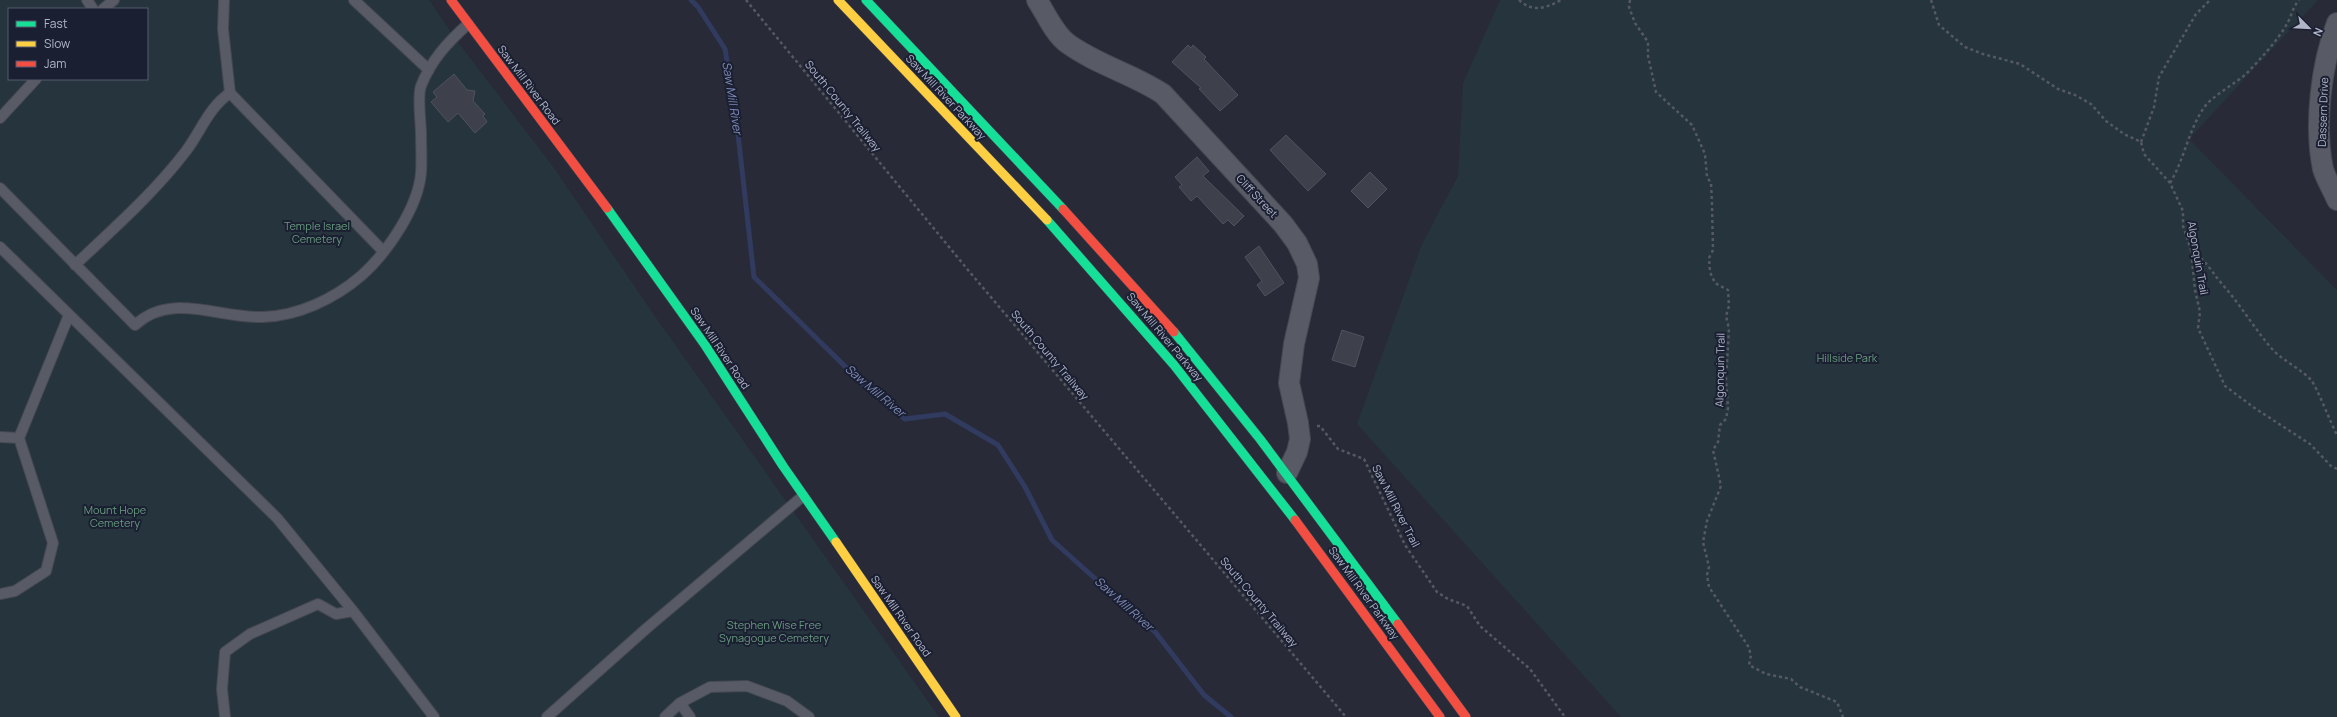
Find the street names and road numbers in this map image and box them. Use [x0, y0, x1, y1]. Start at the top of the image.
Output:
street label: Saw Mill River Road [495, 42, 564, 128]
street label: Saw Mill River Parkway [903, 51, 990, 143]
street label: South County Trailway [802, 57, 885, 155]
street label: Dassern Drive [2314, 76, 2331, 147]
street label: Cliff Street [1233, 171, 1282, 221]
street label: Algonquin Trail [2185, 220, 2212, 296]
street label: Saw Mill River Parkway [1124, 289, 1207, 384]
street label: Saw Mill River Road [687, 304, 753, 392]
street label: South County Trailway [1008, 306, 1093, 403]
street label: Algonquin Trail [1711, 333, 1728, 407]
street label: Saw Mill River Trail [1369, 462, 1424, 550]
street label: Saw Mill River Parkway [1326, 543, 1403, 642]
street label: South County Trailway [1217, 553, 1302, 650]
street label: Saw Mill River Road [868, 572, 935, 659]

